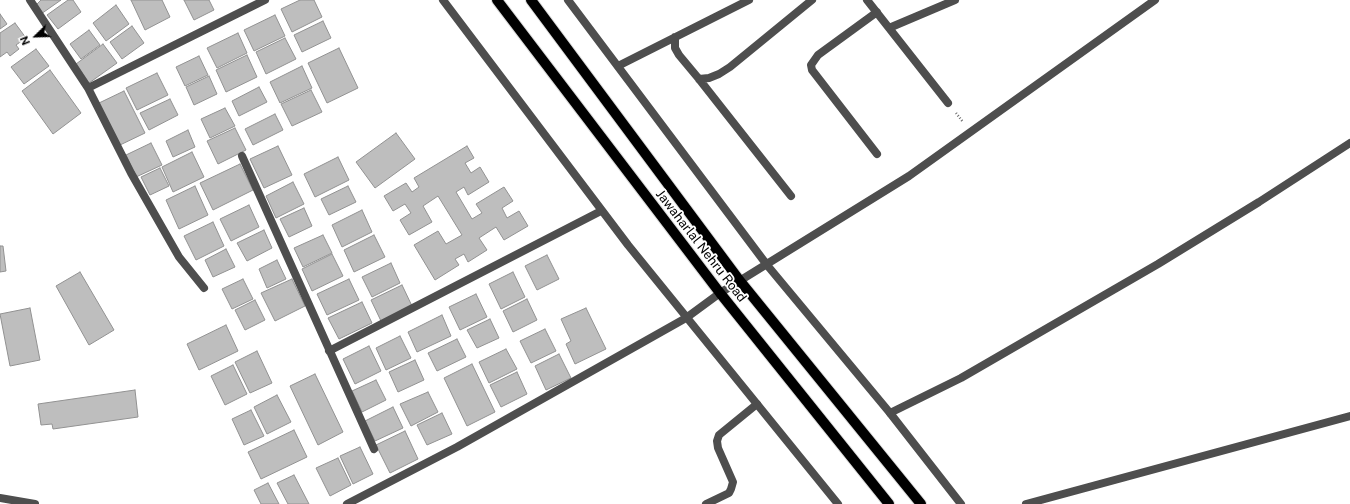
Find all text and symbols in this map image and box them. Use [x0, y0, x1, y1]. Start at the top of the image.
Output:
north arrow [16, 16, 56, 56]
text: N [18, 34, 32, 47]
street label: Jawaharlal Nehru Road [652, 187, 750, 305]

